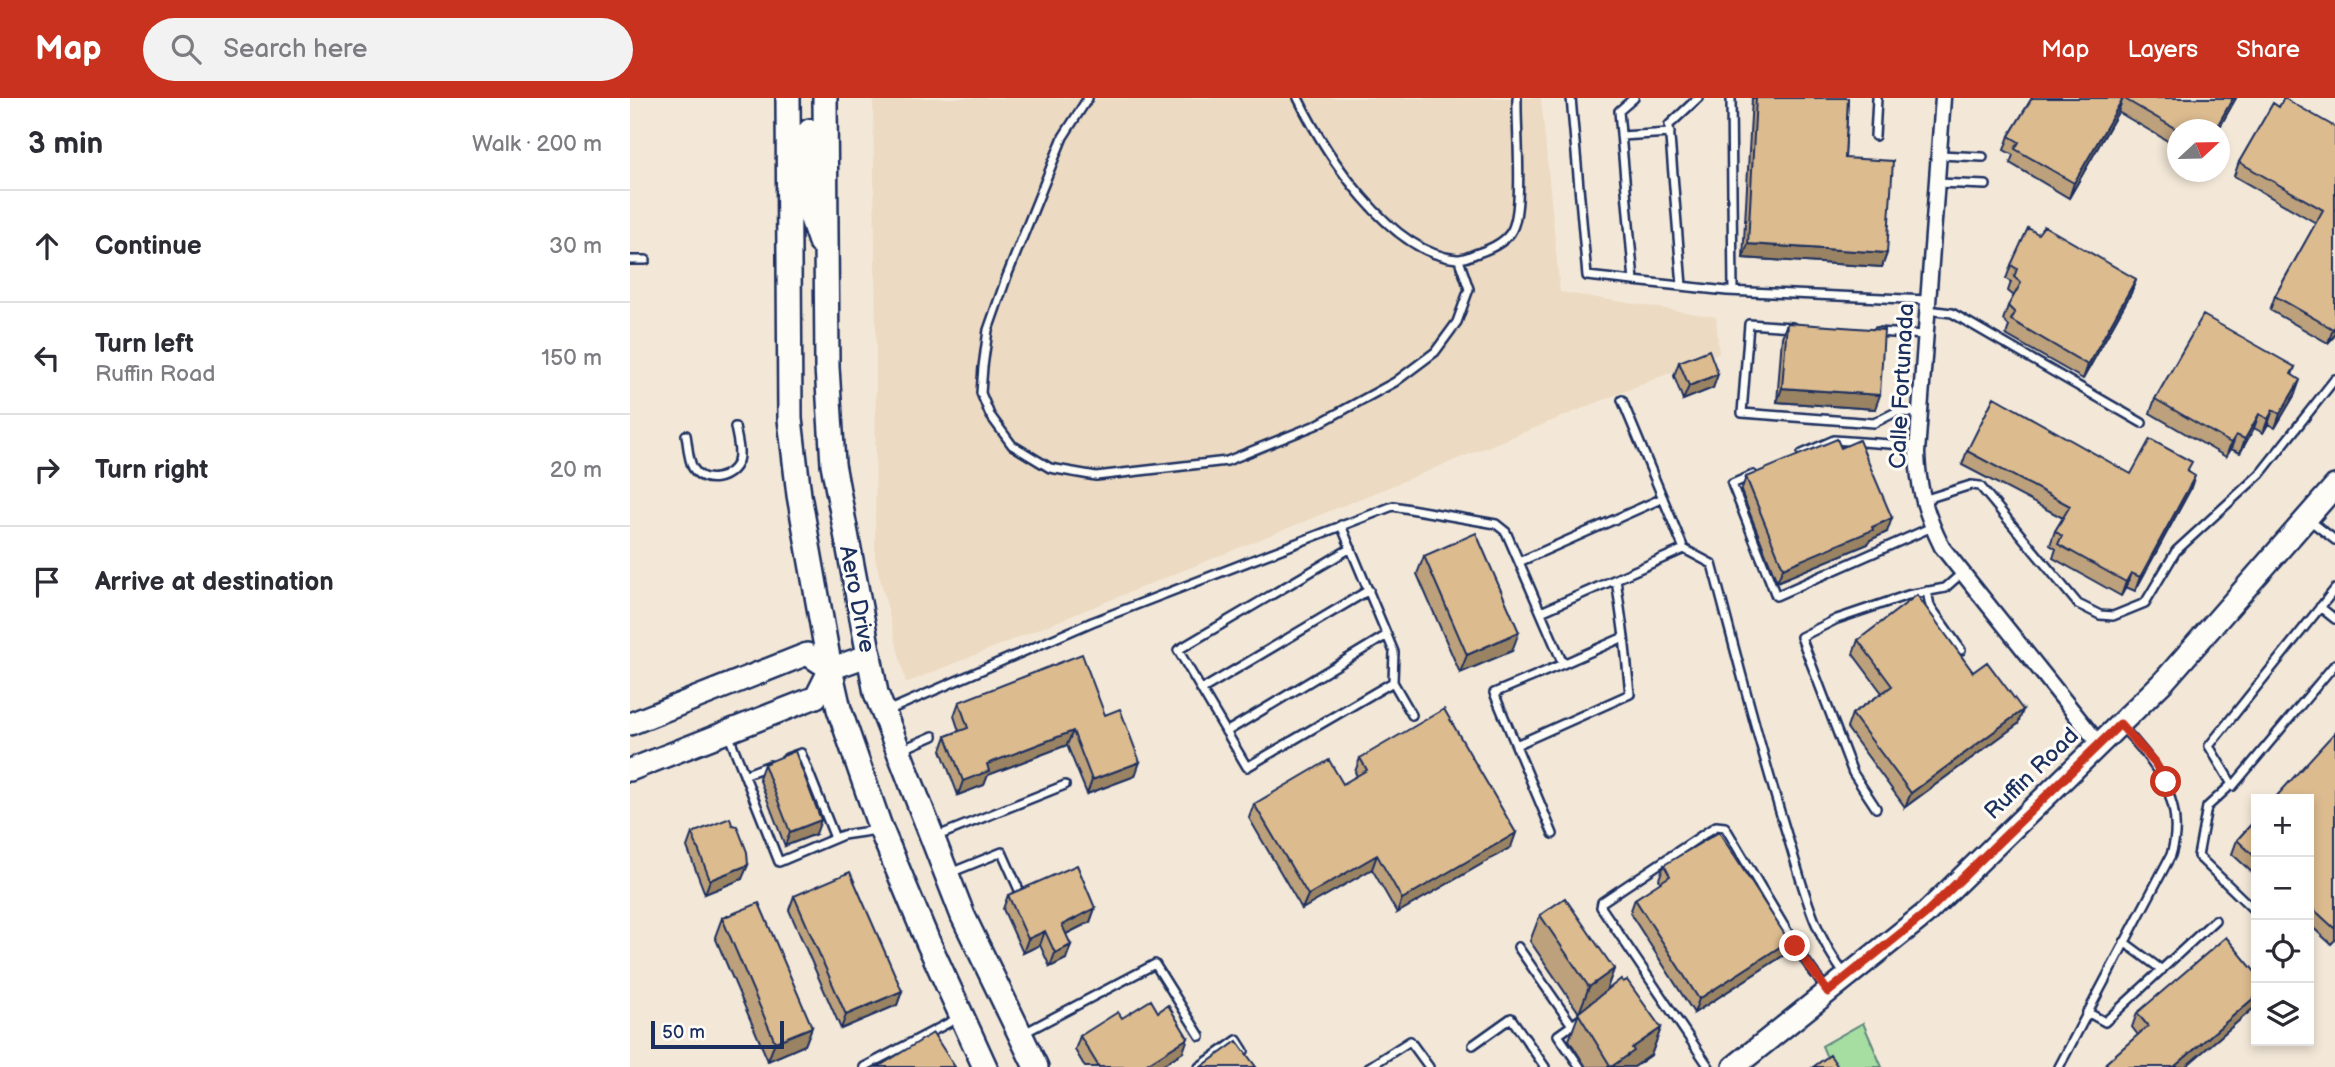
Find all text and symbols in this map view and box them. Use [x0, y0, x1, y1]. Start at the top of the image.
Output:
search box [143, 18, 633, 81]
text: Map [35, 29, 101, 69]
icon: search [167, 30, 205, 68]
text: Search here [223, 34, 367, 65]
text: Map [2041, 35, 2089, 64]
text: Layers [2127, 35, 2198, 64]
text: Share [2236, 35, 2300, 64]
north arrow [2167, 119, 2230, 182]
text: 3 min [28, 126, 103, 162]
text: Walk · 200 m [472, 130, 602, 158]
icon: ahead [28, 227, 66, 265]
text: Continue [95, 231, 202, 262]
text: 30 m [549, 232, 602, 260]
street label: Calle Fortunada [1884, 302, 1920, 470]
text: Turn left [95, 329, 194, 360]
icon: left [28, 339, 66, 377]
text: 150 m [541, 344, 602, 372]
text: Ruffin Road [95, 360, 215, 388]
icon: right [28, 451, 66, 489]
text: Turn right [95, 455, 208, 486]
text: 20 m [550, 456, 602, 484]
street label: Aero Drive [833, 543, 881, 655]
icon: arrive [28, 563, 66, 601]
text: Arrive at destination [95, 567, 334, 598]
street label: Ruffin Road [1979, 722, 2085, 826]
route start [2150, 766, 2181, 797]
map controls [2251, 794, 2314, 1046]
button: + [2251, 794, 2314, 857]
button: − [2251, 857, 2314, 920]
button: locate [2251, 920, 2314, 983]
route end [1779, 930, 1810, 961]
button: layers [2251, 983, 2314, 1046]
scale bar [651, 1018, 784, 1050]
text: 50 m [662, 1021, 705, 1044]

